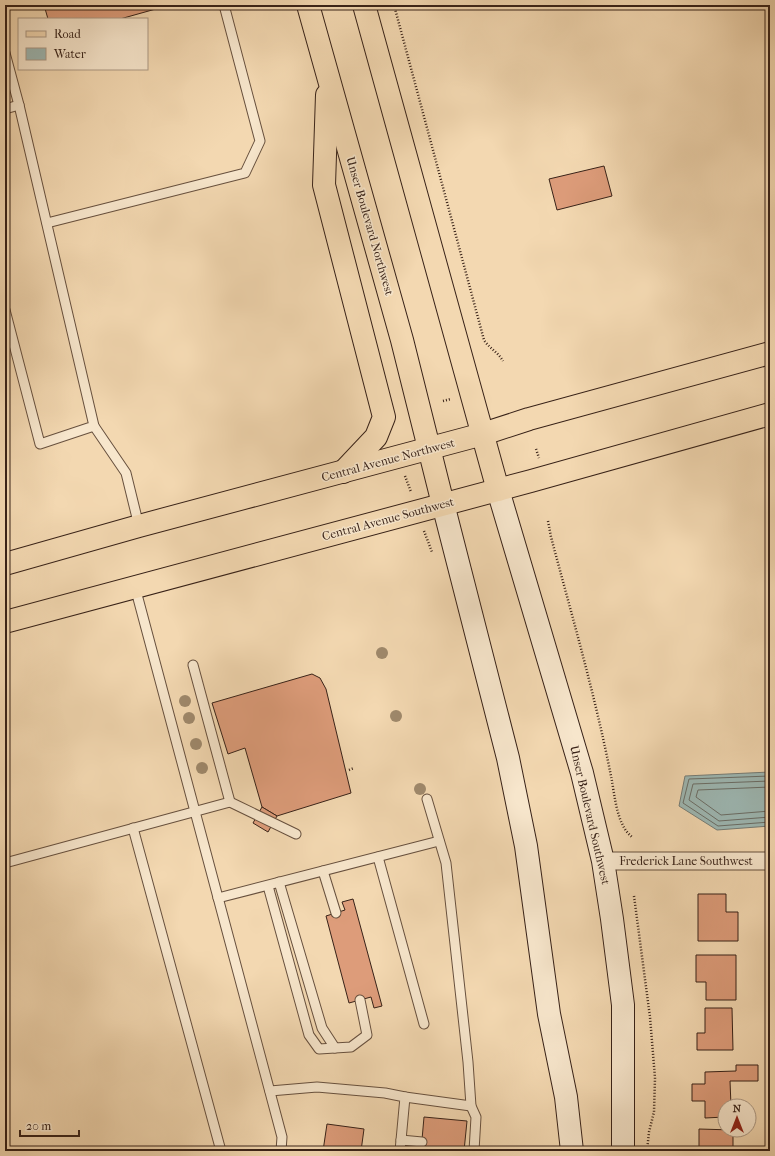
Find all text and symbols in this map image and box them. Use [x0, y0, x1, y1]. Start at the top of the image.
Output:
legend [18, 18, 148, 70]
text: Road [54, 27, 81, 41]
text: Water [53, 47, 87, 61]
street label: Unser Boulevard Northwest [343, 155, 397, 298]
street label: Central Avenue Northwest [320, 435, 457, 485]
street label: Central Avenue Southwest [320, 494, 456, 543]
street label: Unser Boulevard Southwest [567, 744, 613, 887]
street label: Frederick Lane Southwest [619, 854, 754, 868]
north arrow [717, 1098, 757, 1138]
text: N [733, 1102, 742, 1115]
scale bar [20, 1112, 79, 1138]
text: 20 m [26, 1119, 51, 1133]

